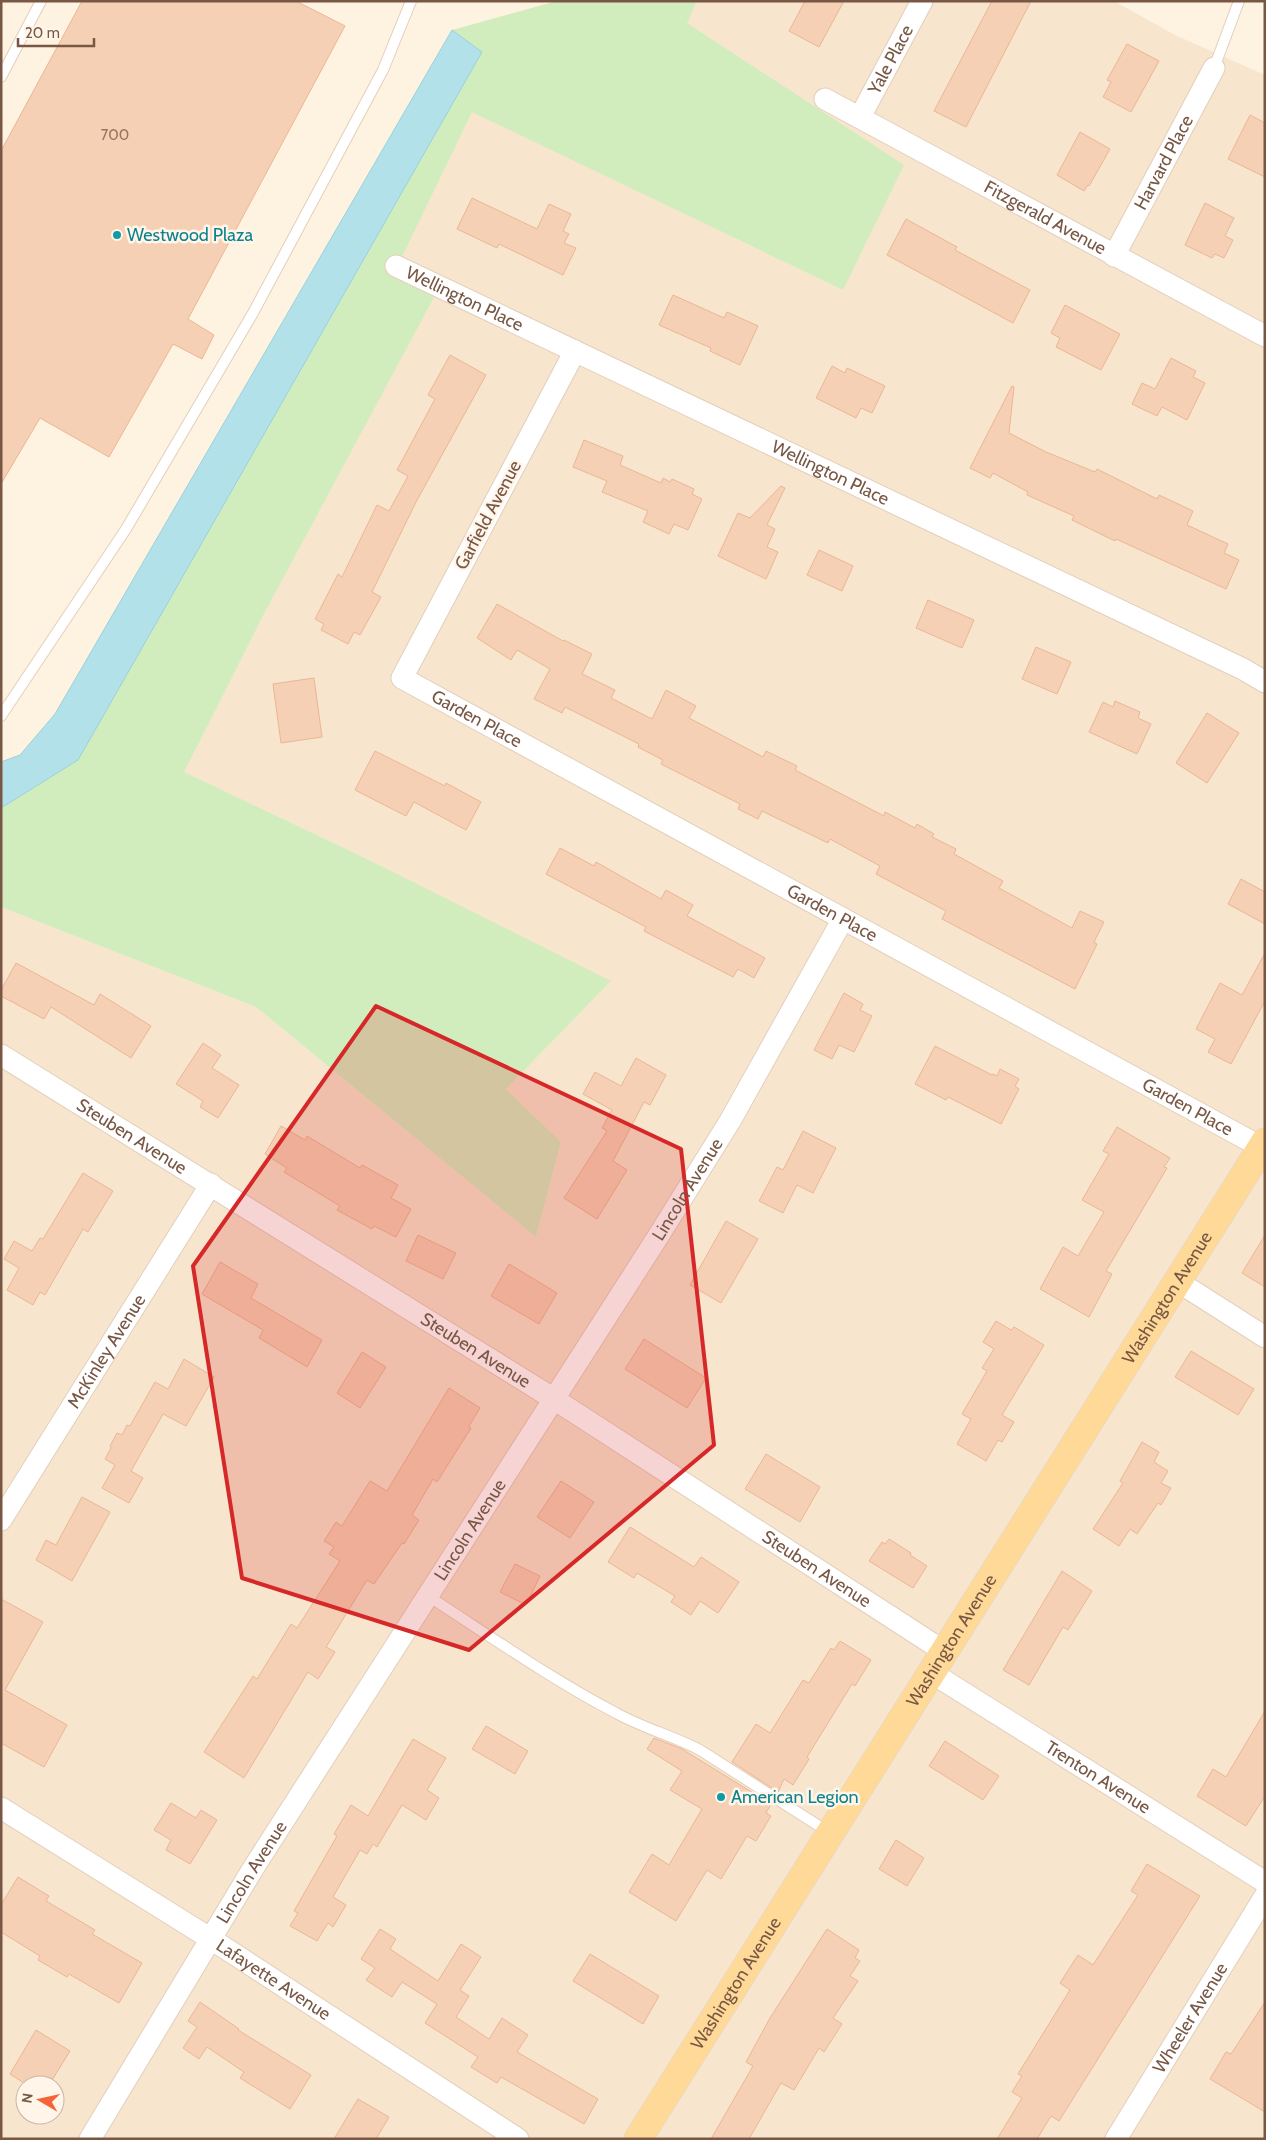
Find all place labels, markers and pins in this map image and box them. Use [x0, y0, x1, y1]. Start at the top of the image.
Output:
place label: Westwood Plaza [127, 224, 253, 246]
marker: Westwood Plaza [111, 229, 123, 241]
place label: American Legion [731, 1786, 859, 1808]
marker: American Legion [715, 1791, 727, 1803]

